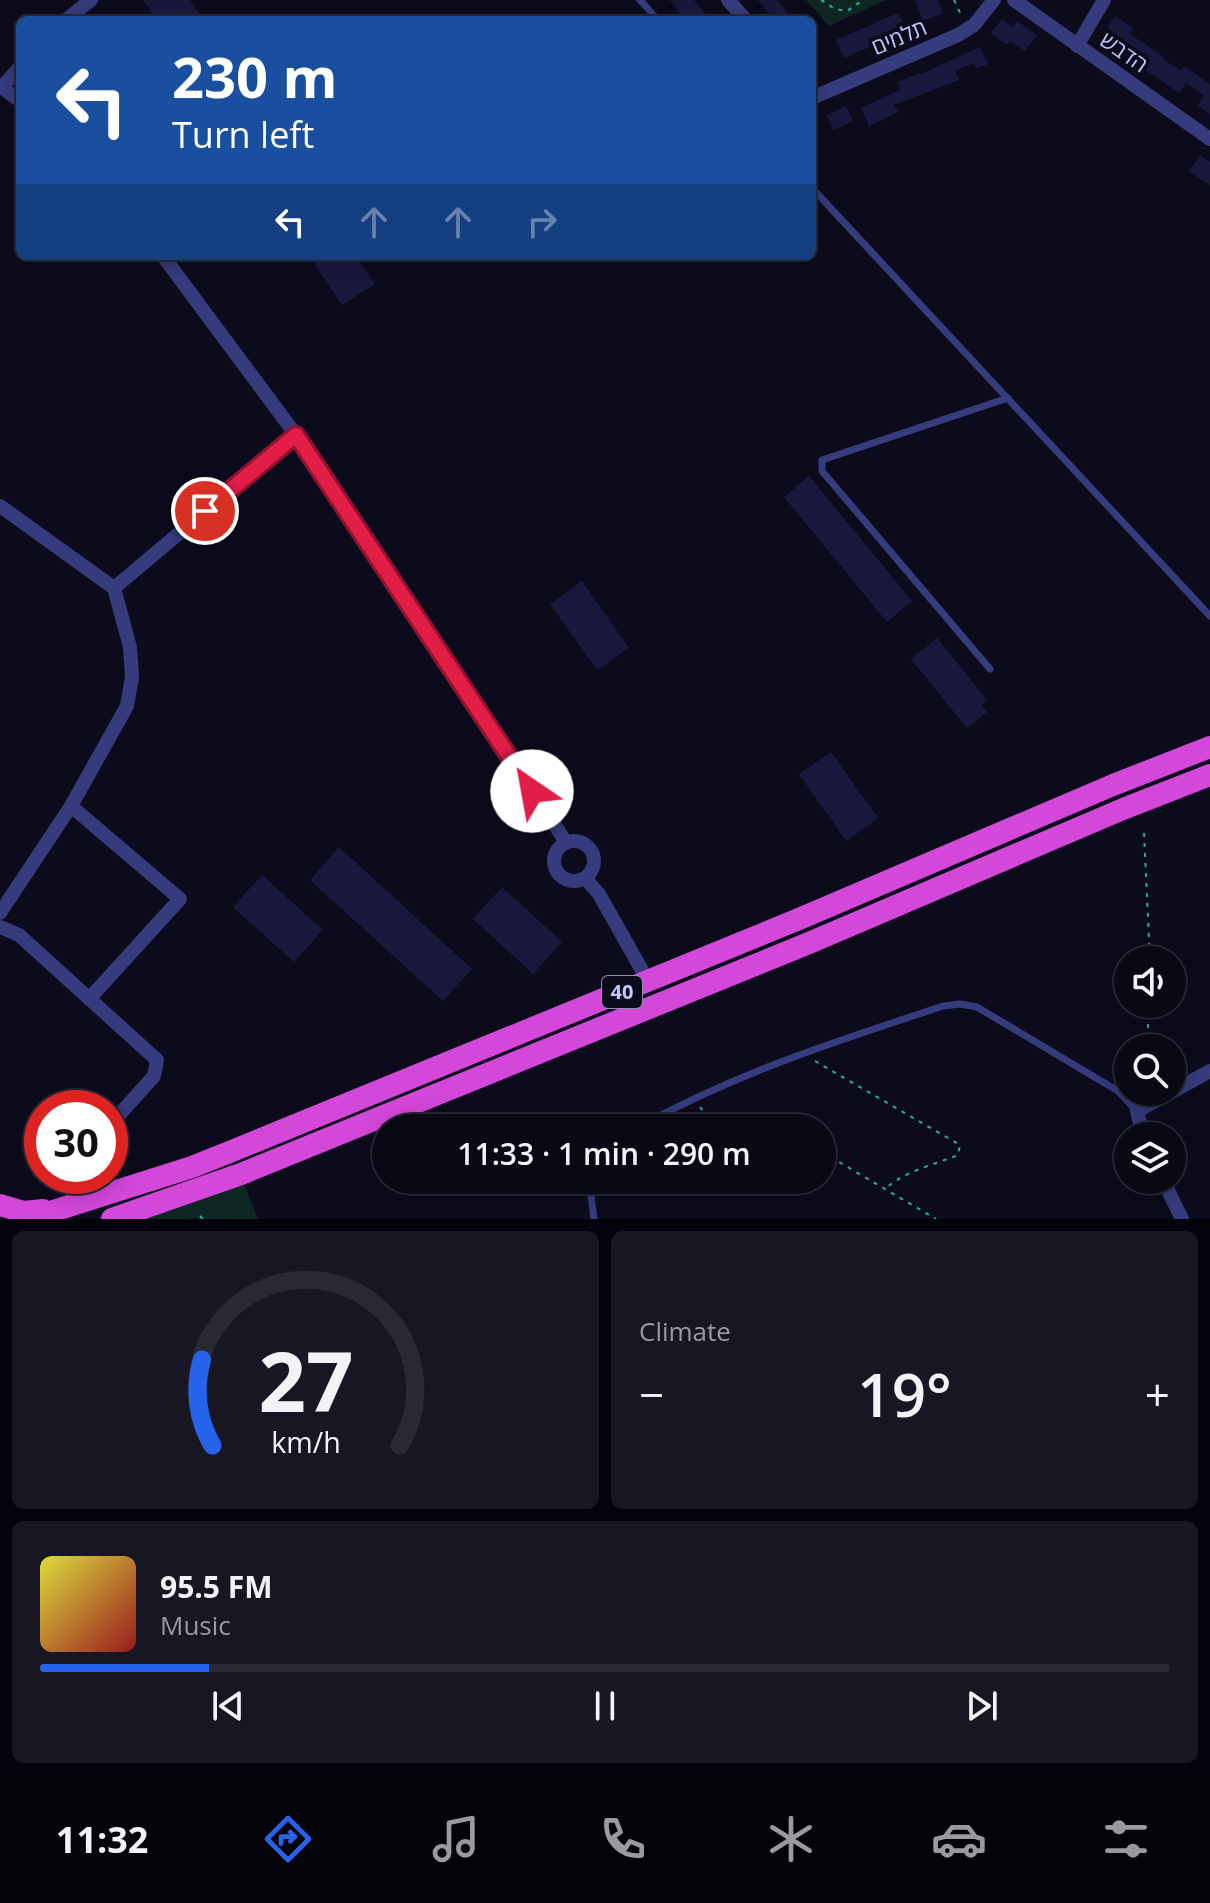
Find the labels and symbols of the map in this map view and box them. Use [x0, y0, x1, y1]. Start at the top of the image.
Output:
street label: תלמים [866, 11, 931, 61]
street label: הדבש [1095, 24, 1154, 78]
pin [171, 477, 239, 545]
position arrow [490, 749, 574, 833]
road number: 40 [602, 976, 642, 1008]
speed limit sign: 30 [24, 1090, 128, 1194]

